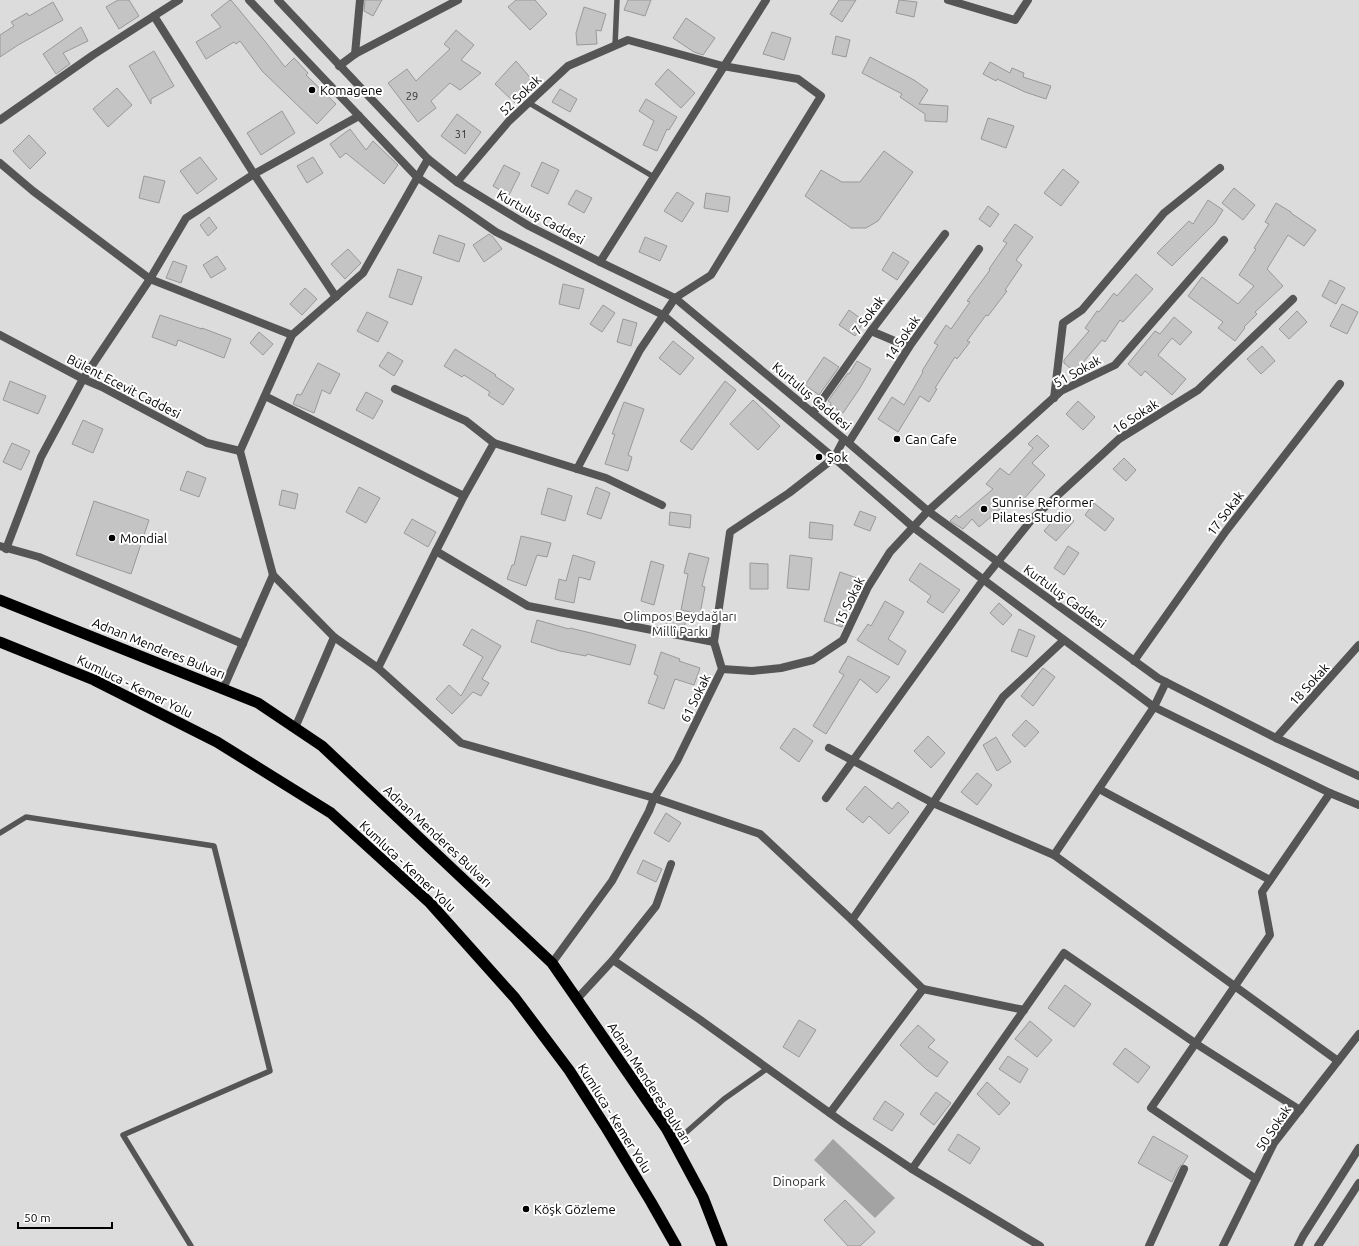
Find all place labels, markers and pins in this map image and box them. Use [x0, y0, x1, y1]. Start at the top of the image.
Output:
place label: Komagene [320, 83, 383, 97]
marker: Komagene [307, 85, 317, 95]
place label: Can Cafe [905, 432, 957, 446]
marker: Can Cafe [892, 434, 902, 444]
place label: Şok [827, 450, 848, 464]
marker: Şok [814, 452, 824, 462]
place label: Sunrise Reformer Pilates Studio [992, 495, 1094, 524]
marker: Sunrise Reformer Pilates Studio [979, 504, 989, 514]
place label: Mondial [120, 531, 168, 545]
marker: Mondial [107, 533, 117, 543]
place label: Köşk Gözleme [534, 1202, 616, 1216]
marker: Köşk Gözleme [521, 1204, 531, 1214]

